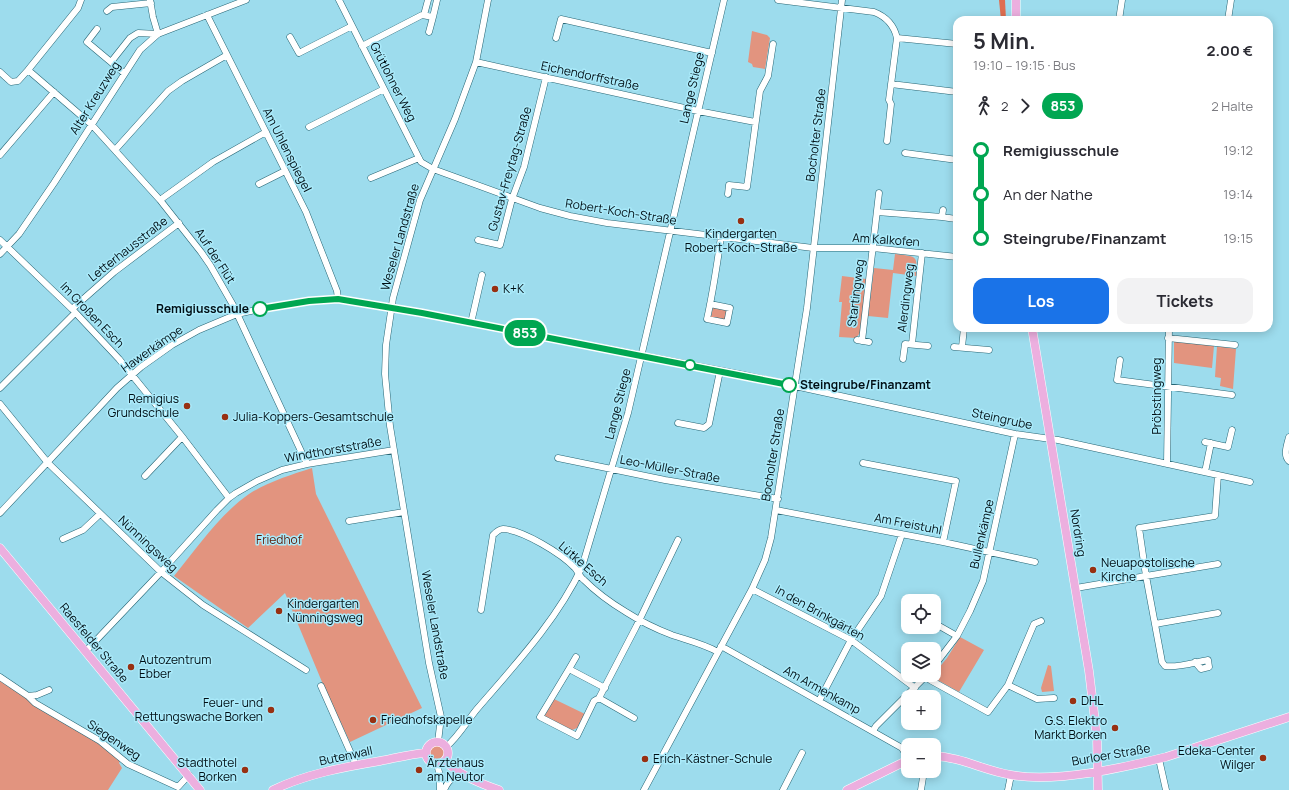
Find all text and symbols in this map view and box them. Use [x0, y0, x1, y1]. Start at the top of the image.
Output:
text: 5 Min. [973, 26, 1036, 56]
street label: Grütlohner Weg [366, 39, 421, 124]
text: 2.00 € [1207, 40, 1253, 61]
street label: Lange Stiege [675, 51, 708, 125]
text: 19:10 – 19:15 · Bus [973, 56, 1076, 74]
street label: Eichendorffstraße [539, 57, 641, 94]
street label: Alter Kreuzweg [65, 58, 124, 138]
street label: Bocholter Straße [801, 87, 830, 182]
icon: walk [973, 95, 995, 117]
icon: forward [1014, 95, 1036, 117]
text: 853 [1050, 96, 1075, 115]
text: 2 [1001, 97, 1008, 115]
text: 2 Halte [1211, 97, 1253, 115]
street label: Am Uhlenspiegel [259, 105, 316, 195]
street label: Gustav-Freytag-Straße [484, 105, 535, 233]
text: Remigiusschule [1003, 140, 1119, 161]
text: 19:12 [1223, 141, 1253, 159]
street label: Weseler Landstraße [376, 181, 423, 292]
text: An der Nathe [1003, 184, 1093, 205]
text: 19:14 [1223, 185, 1253, 203]
street label: Robert-Koch-Straße [564, 194, 678, 229]
street label: Letterhausstraße [84, 212, 171, 285]
marker: Kindergarten Robert-Koch-Straße [736, 216, 746, 226]
street label: Auf der Flüt [191, 225, 240, 287]
place label: Kindergarten Robert-Koch-Straße [685, 225, 797, 256]
text: Steingrube/Finanzamt [1003, 228, 1167, 249]
street label: Am Kalkofen [852, 229, 920, 250]
text: 19:15 [1223, 229, 1253, 247]
street label: Startingweg [843, 258, 868, 328]
street label: Alerdingweg [893, 263, 918, 333]
street label: Im Großen Esch [57, 278, 128, 351]
button: Los [973, 278, 1109, 324]
button: Tickets [1117, 278, 1253, 324]
place label: K+K [503, 280, 525, 297]
marker: K+K [490, 284, 500, 294]
place label: Remigiusschule [156, 300, 249, 317]
marker: Remigiusschule [252, 301, 268, 317]
line badge: 853 [502, 320, 548, 346]
street label: Hawerkämpe [117, 321, 186, 376]
text: 853 [513, 323, 537, 342]
street label: Pröbstingweg [1148, 358, 1165, 434]
unlabelled marker [684, 359, 696, 371]
street label: Lange Stiege [600, 367, 635, 441]
place label: Steingrube/Finanzamt [800, 376, 931, 393]
marker: Steingrube/Finanzamt [781, 377, 797, 393]
place label: Remigius Grundschule [108, 390, 179, 421]
marker: Remigius Grundschule [182, 401, 192, 411]
street label: Steingrube [970, 404, 1034, 433]
street label: Bocholter Straße [757, 407, 788, 502]
place label: Julia-Koppers-Gesamtschule [233, 408, 394, 425]
marker: Julia-Koppers-Gesamtschule [220, 412, 230, 422]
street label: Windthorststraße [283, 433, 383, 466]
street label: Leo-Müller-Straße [619, 450, 722, 487]
street label: Bullenkämpe [965, 497, 998, 570]
street label: Nordring [1066, 508, 1091, 558]
street label: Am Freistuhl [873, 509, 943, 538]
street label: Nünningsweg [115, 512, 182, 576]
park label: Friedhof [256, 531, 303, 548]
street label: Lütke Esch [555, 537, 612, 590]
place label: Neuapostolische Kirche [1101, 554, 1195, 585]
marker: Neuapostolische Kirche [1088, 565, 1098, 575]
street label: Weseler Landstraße [418, 569, 453, 681]
street label: In den Brinkgärten [772, 581, 868, 644]
map controls [901, 594, 941, 778]
button: locate [901, 594, 941, 634]
place label: Kindergarten Nünningsweg [287, 595, 363, 626]
street label: Raesfelder Straße [56, 599, 133, 686]
marker: Kindergarten Nünningsweg [274, 606, 284, 616]
button: layers [901, 642, 941, 682]
place label: Autozentrum Ebber [139, 651, 211, 682]
street label: Am Armenkamp [780, 661, 864, 718]
marker: Autozentrum Ebber [126, 662, 136, 672]
button: + [901, 690, 941, 730]
place label: DHL [1081, 692, 1103, 709]
place label: Feuer- und Rettungswache Borken [135, 694, 263, 725]
marker: DHL [1068, 696, 1078, 706]
marker: Feuer- und Rettungswache Borken [266, 705, 276, 715]
place label: Friedhofskapelle [381, 711, 472, 728]
place label: G.S. Elektro Markt Borken [1034, 712, 1107, 743]
street label: Siegenweg [84, 715, 144, 764]
marker: Friedhofskapelle [368, 715, 378, 725]
marker: G.S. Elektro Markt Borken [1110, 723, 1120, 733]
button: − [901, 738, 941, 778]
street label: Burloer Straße [1070, 739, 1152, 770]
street label: Butenwall [318, 742, 374, 769]
place label: Edeka-Center Wilger [1178, 742, 1256, 773]
place label: Erich-Kästner-Schule [653, 750, 772, 767]
marker: Edeka-Center Wilger [1258, 753, 1268, 763]
place label: Stadthotel Borken [178, 754, 237, 785]
place label: Ärztehaus am Neutor [427, 754, 485, 785]
marker: Erich-Kästner-Schule [640, 754, 650, 764]
marker: Stadthotel Borken [240, 765, 250, 775]
marker: Ärztehaus am Neutor [414, 765, 424, 775]

